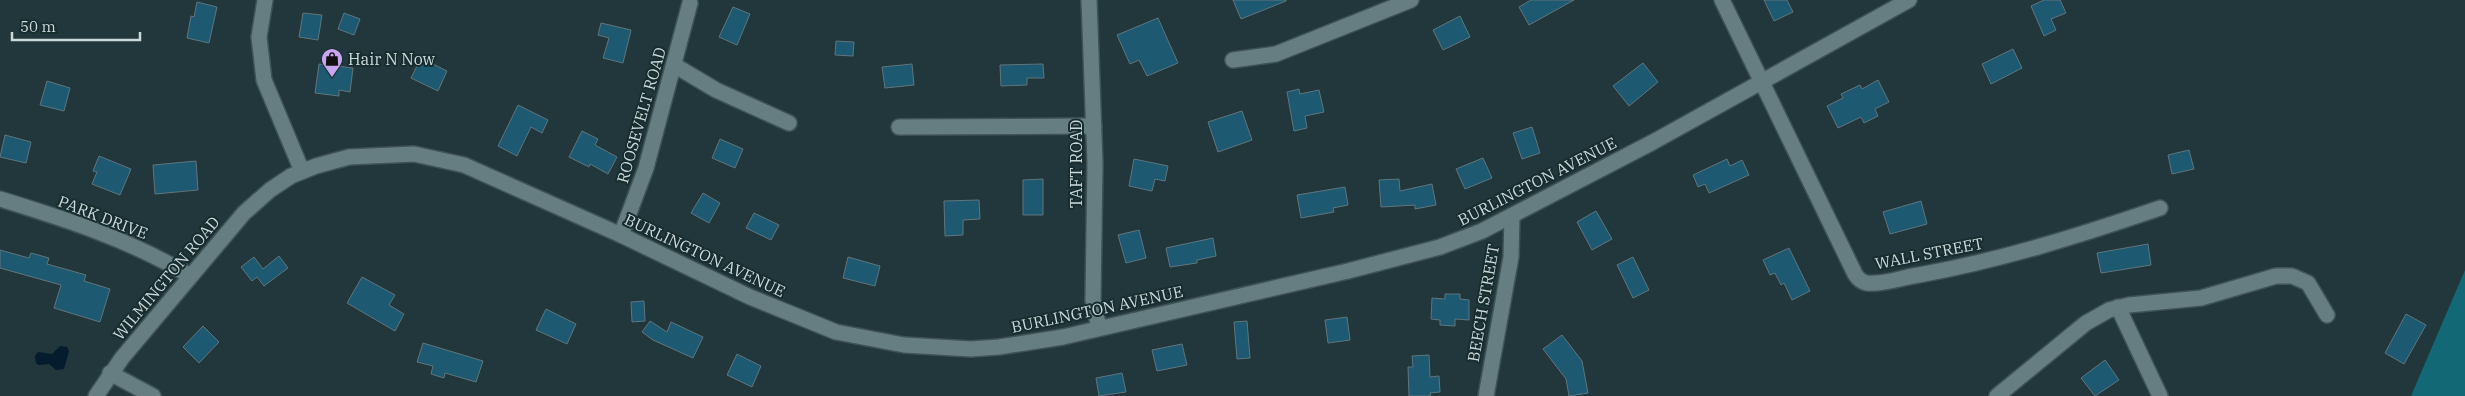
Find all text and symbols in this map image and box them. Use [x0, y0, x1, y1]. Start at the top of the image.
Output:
scale bar [12, 10, 140, 42]
text: 50 m [20, 17, 56, 36]
street label: ROOSEVELT ROAD [612, 45, 670, 185]
shop icon: Hair N Now [320, 47, 344, 78]
place label: Hair N Now [348, 49, 436, 69]
street label: TAFT ROAD [1066, 120, 1086, 208]
street label: BURLINGTON AVENUE [1454, 132, 1620, 230]
street label: PARK DRIVE [55, 191, 151, 243]
street label: BURLINGTON AVENUE [621, 209, 789, 301]
street label: WILMINGTON ROAD [108, 212, 224, 344]
street label: WALL STREET [1873, 233, 1985, 273]
street label: BEECH STREET [1463, 243, 1503, 363]
street label: BURLINGTON AVENUE [1009, 281, 1185, 337]

